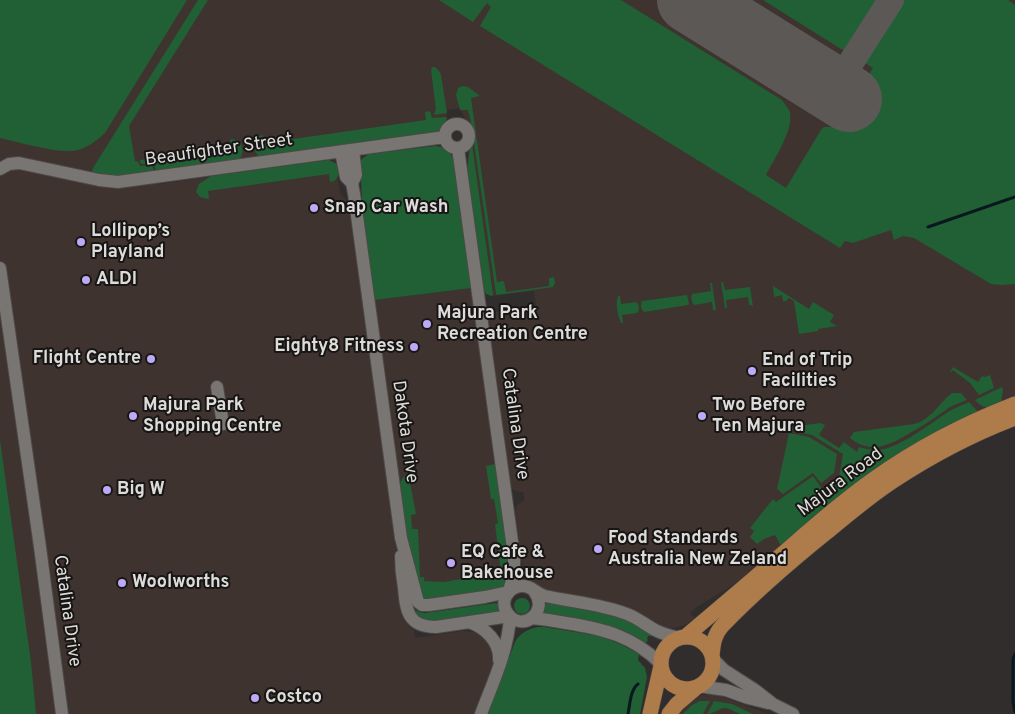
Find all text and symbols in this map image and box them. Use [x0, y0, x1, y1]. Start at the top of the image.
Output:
street label: Beaufighter Street [144, 130, 294, 172]
place label: Snap Car Wash [324, 197, 448, 219]
marker: Snap Car Wash [308, 202, 320, 214]
place label: Lollipop’s Playland [91, 221, 170, 264]
marker: Lollipop’s Playland [75, 236, 87, 248]
place label: ALDI [96, 269, 137, 291]
marker: ALDI [80, 274, 92, 286]
place label: Majura Park Recreation Centre [437, 303, 588, 346]
marker: Majura Park Recreation Centre [421, 318, 433, 330]
place label: Eighty8 Fitness [274, 336, 404, 358]
marker: Eighty8 Fitness [408, 341, 420, 353]
place label: Flight Centre [33, 348, 141, 370]
place label: End of Trip Facilities [762, 350, 852, 392]
marker: Flight Centre [145, 353, 157, 365]
marker: End of Trip Facilities [746, 365, 758, 377]
street label: Catalina Drive [495, 367, 533, 481]
street label: Dakota Drive [386, 379, 422, 485]
place label: Majura Park Shopping Centre [143, 395, 281, 438]
place label: Two Before Ten Majura [712, 395, 806, 438]
marker: Majura Park Shopping Centre [127, 410, 139, 422]
marker: Two Before Ten Majura [696, 410, 708, 422]
street label: Majura Road [794, 444, 888, 522]
place label: Big W [117, 479, 165, 501]
marker: Big W [101, 484, 113, 496]
place label: Food Standards Australia New Zeland [608, 528, 787, 570]
place label: EQ Cafe & Bakehouse [461, 542, 554, 584]
marker: Food Standards Australia New Zeland [592, 543, 604, 555]
street label: Catalina Drive [47, 554, 85, 668]
marker: EQ Cafe & Bakehouse [445, 557, 457, 569]
place label: Woolworths [132, 572, 229, 594]
marker: Woolworths [116, 577, 128, 589]
place label: Costco [265, 687, 322, 709]
marker: Costco [249, 692, 261, 704]

